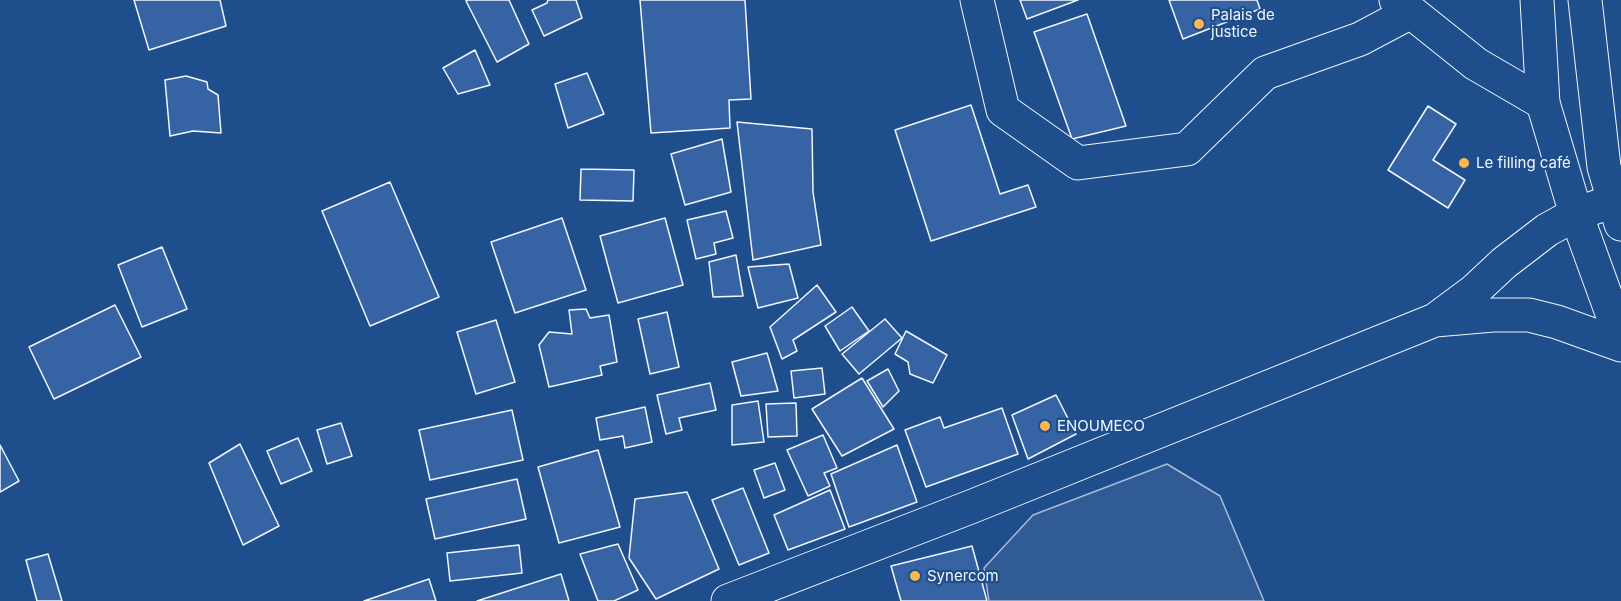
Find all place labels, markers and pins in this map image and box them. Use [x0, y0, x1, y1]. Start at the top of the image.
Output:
place label: Palais de justice [1211, 6, 1275, 41]
marker: Palais de justice [1192, 17, 1206, 31]
place label: Le filling café [1476, 154, 1571, 172]
marker: Le filling café [1457, 156, 1471, 170]
place label: ENOUMECO [1057, 417, 1145, 435]
marker: ENOUMECO [1038, 419, 1052, 433]
place label: Synercom [927, 567, 999, 585]
marker: Synercom [908, 569, 922, 583]

